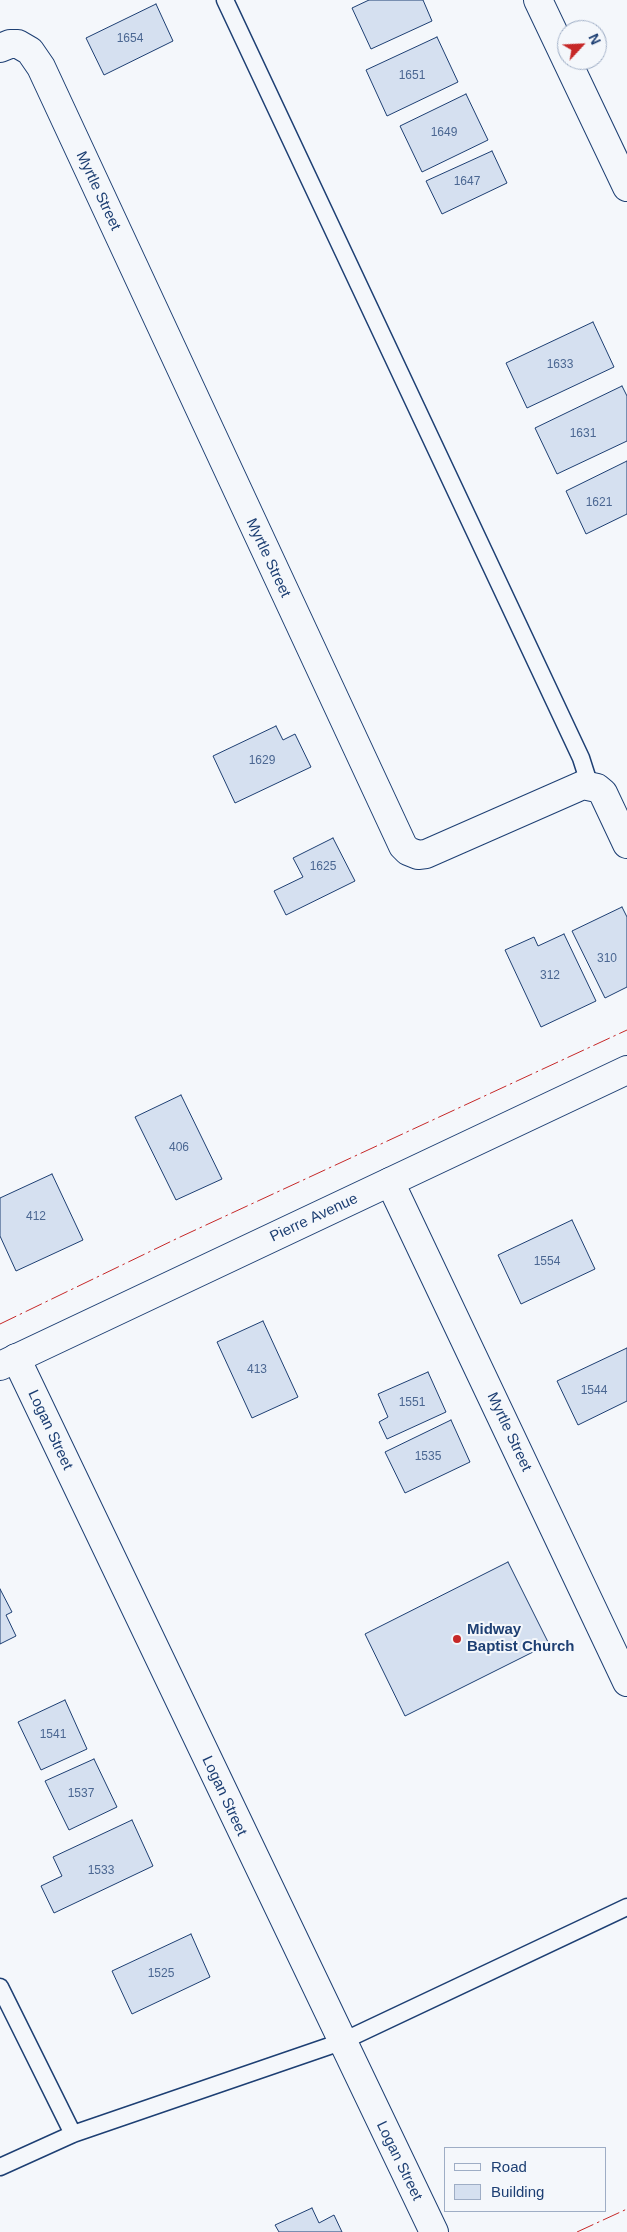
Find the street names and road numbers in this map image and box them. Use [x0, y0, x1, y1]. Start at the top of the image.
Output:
street label: Myrtle Street [72, 149, 124, 233]
street label: Myrtle Street [242, 516, 294, 600]
street label: Pierre Avenue [267, 1190, 361, 1246]
street label: Logan Street [24, 1387, 76, 1473]
street label: Myrtle Street [483, 1390, 535, 1474]
street label: Logan Street [198, 1753, 250, 1839]
street label: Logan Street [372, 2118, 426, 2204]

